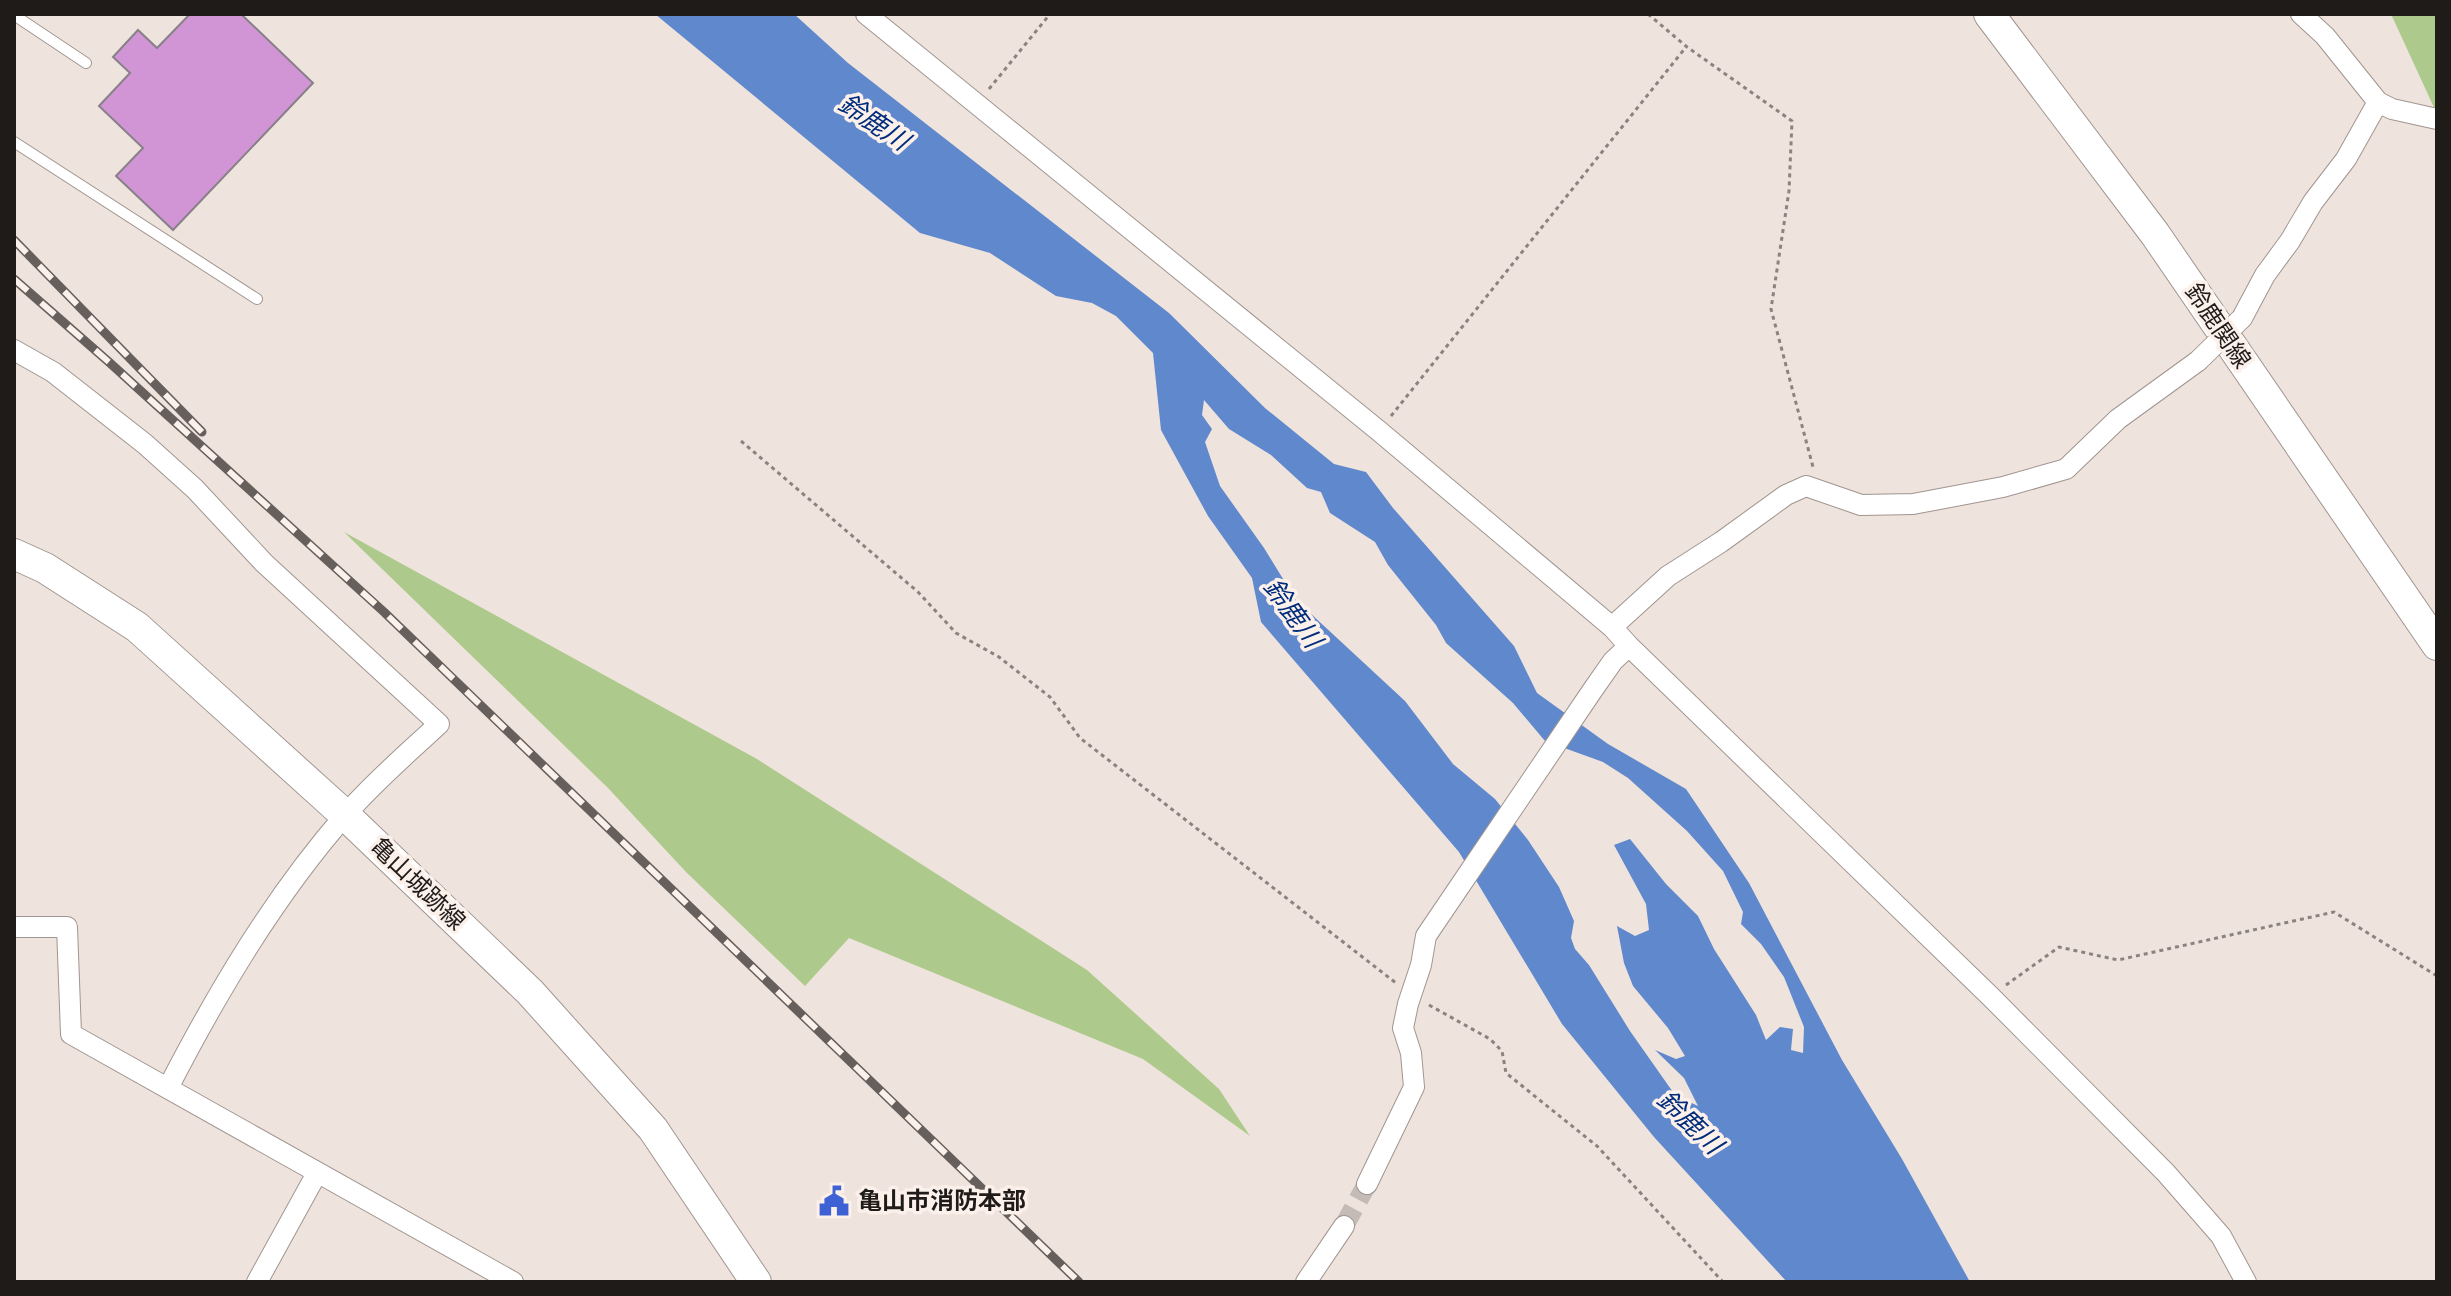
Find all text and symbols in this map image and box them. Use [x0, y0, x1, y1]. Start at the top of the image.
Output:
water label: 鈴鹿川 [833, 86, 918, 159]
street label: 鈴鹿関線 [2180, 277, 2258, 374]
water label: 鈴鹿川 [1257, 571, 1331, 656]
street label: 亀山城跡線 [365, 831, 472, 936]
water label: 鈴鹿川 [1651, 1083, 1732, 1163]
public building icon: 亀山市消防本部 [817, 1184, 851, 1218]
place label: 亀山市消防本部 [858, 1185, 1026, 1215]

